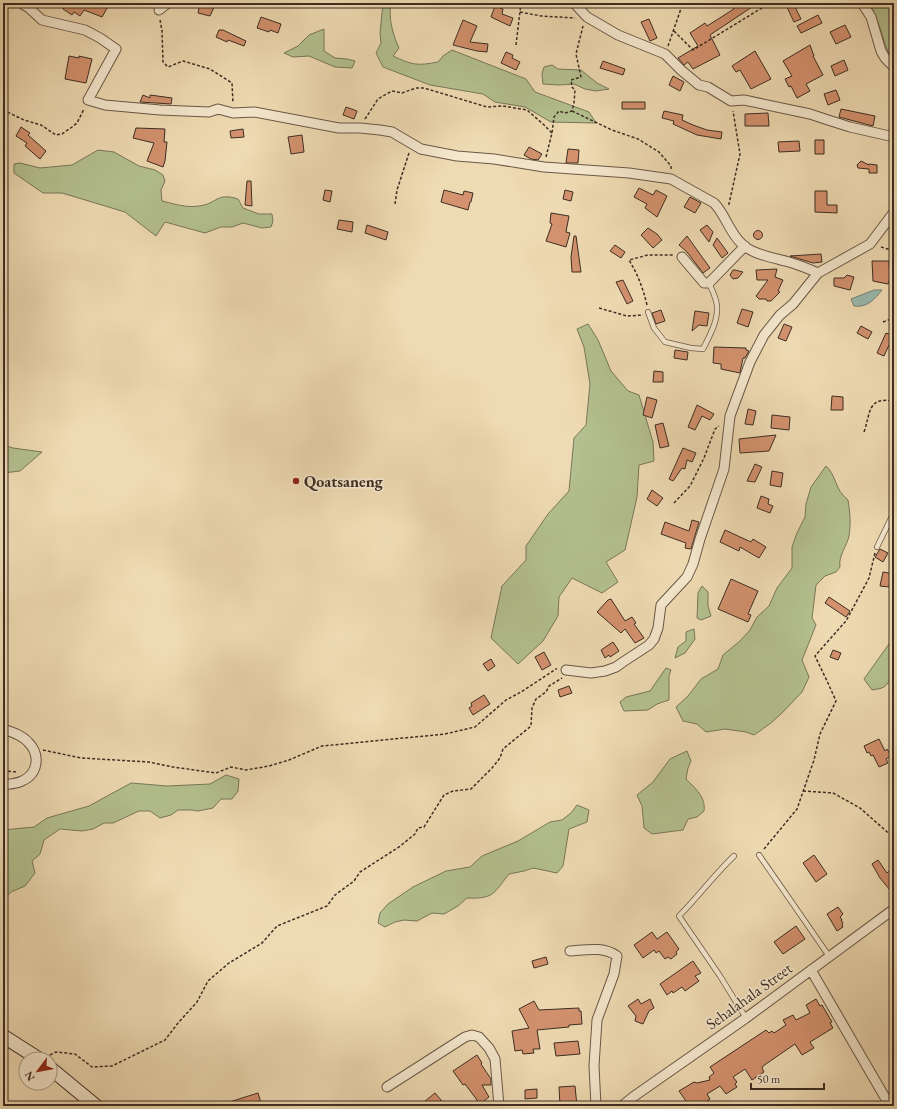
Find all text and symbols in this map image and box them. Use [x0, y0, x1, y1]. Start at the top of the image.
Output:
place label: Qoatsaneng [304, 471, 384, 492]
marker: Qoatsaneng [291, 476, 301, 486]
street label: Sehalahala Street [702, 958, 796, 1034]
north arrow [18, 1051, 58, 1091]
scale bar [751, 1065, 824, 1091]
text: N [21, 1069, 38, 1084]
text: 50 m [757, 1071, 781, 1087]

